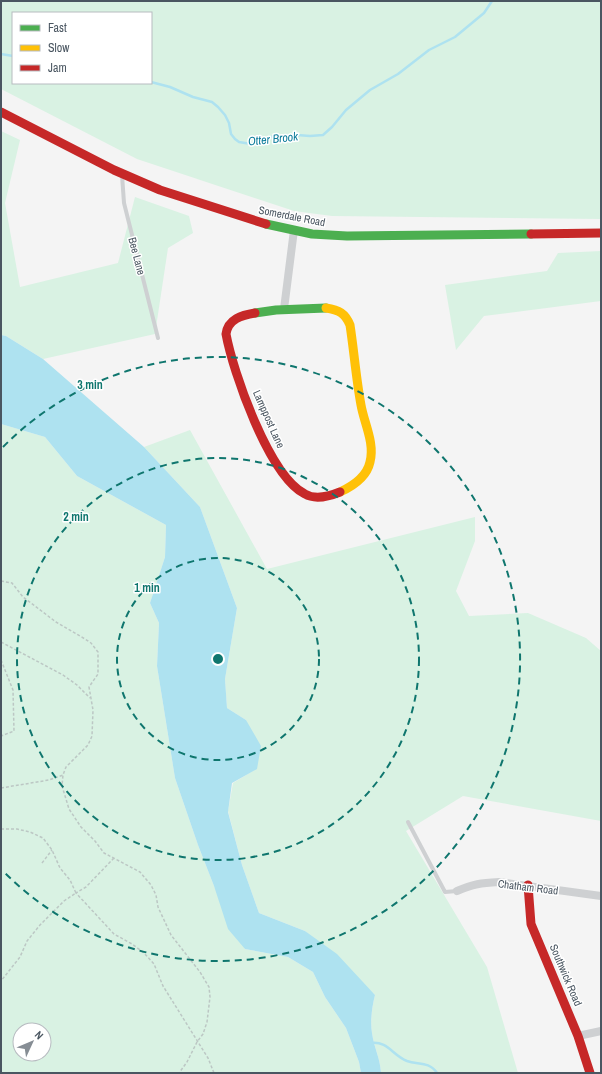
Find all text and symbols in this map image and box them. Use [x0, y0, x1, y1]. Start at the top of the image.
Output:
legend [12, 12, 152, 84]
text: Fast [48, 20, 67, 36]
text: Slow [48, 40, 70, 56]
text: Jam [48, 60, 67, 76]
water label: Otter Brook [247, 128, 300, 150]
street label: Somerdale Road [257, 203, 327, 229]
street label: Bee Lane [125, 236, 149, 276]
text: 3 min [77, 377, 103, 393]
street label: Lamppost Lane [250, 388, 288, 450]
text: 2 min [63, 509, 89, 525]
text: 1 min [134, 580, 160, 596]
centre of rings [211, 652, 225, 666]
street label: Chatham Road [497, 876, 559, 898]
street label: Southwick Road [547, 942, 585, 1008]
north arrow [12, 1022, 52, 1062]
text: N [32, 1028, 46, 1042]

